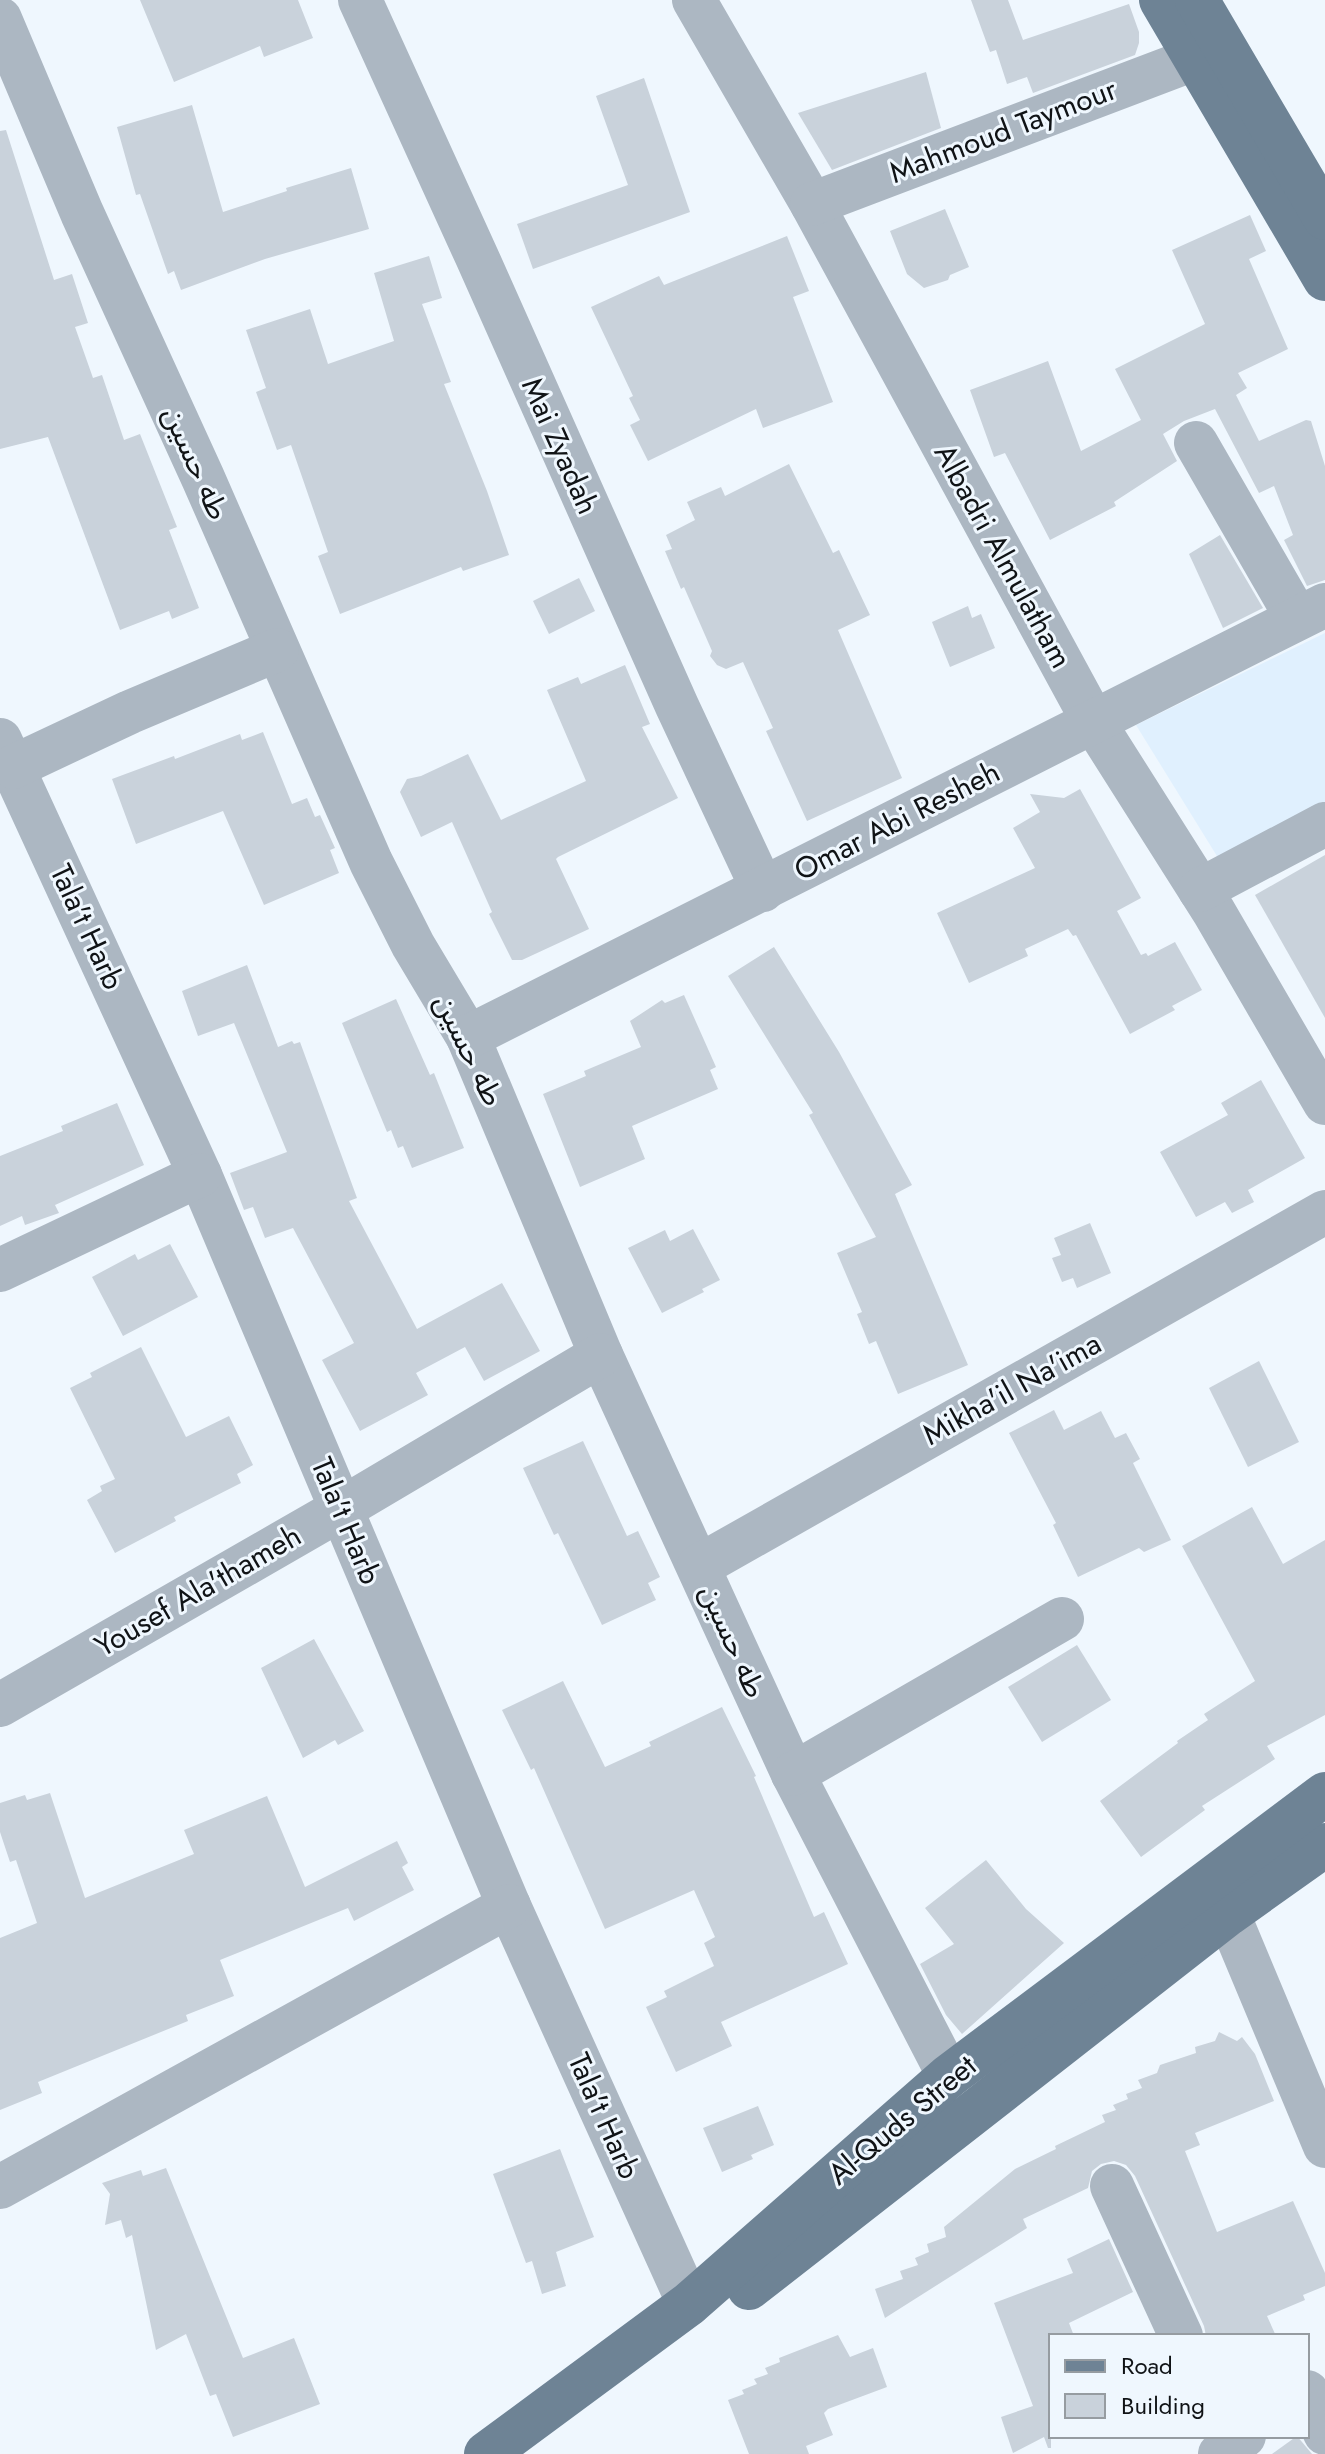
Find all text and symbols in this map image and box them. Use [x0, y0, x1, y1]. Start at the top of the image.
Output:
street label: Mahmoud Taymour [883, 67, 1123, 194]
street label: Mai Zyadah [511, 371, 610, 521]
street label: طه حسين [152, 399, 241, 526]
street label: Albadri Almulatham [924, 436, 1083, 676]
street label: Omar Abi Resheh [786, 750, 1007, 891]
street label: Tala't Harb [40, 857, 135, 997]
street label: طه حسين [424, 986, 515, 1113]
street label: Mikha'il Na'ima [915, 1322, 1109, 1455]
street label: Tala't Harb [301, 1451, 392, 1591]
street label: Yousef Ala'thameh [87, 1514, 309, 1667]
street label: طه حسين [689, 1577, 778, 1704]
street label: Al-Quds Street [818, 2044, 986, 2195]
street label: Tala't Harb [558, 2046, 651, 2186]
legend [1049, 2334, 1309, 2438]
text: Road [1121, 2348, 1173, 2383]
text: Building [1121, 2388, 1205, 2423]

